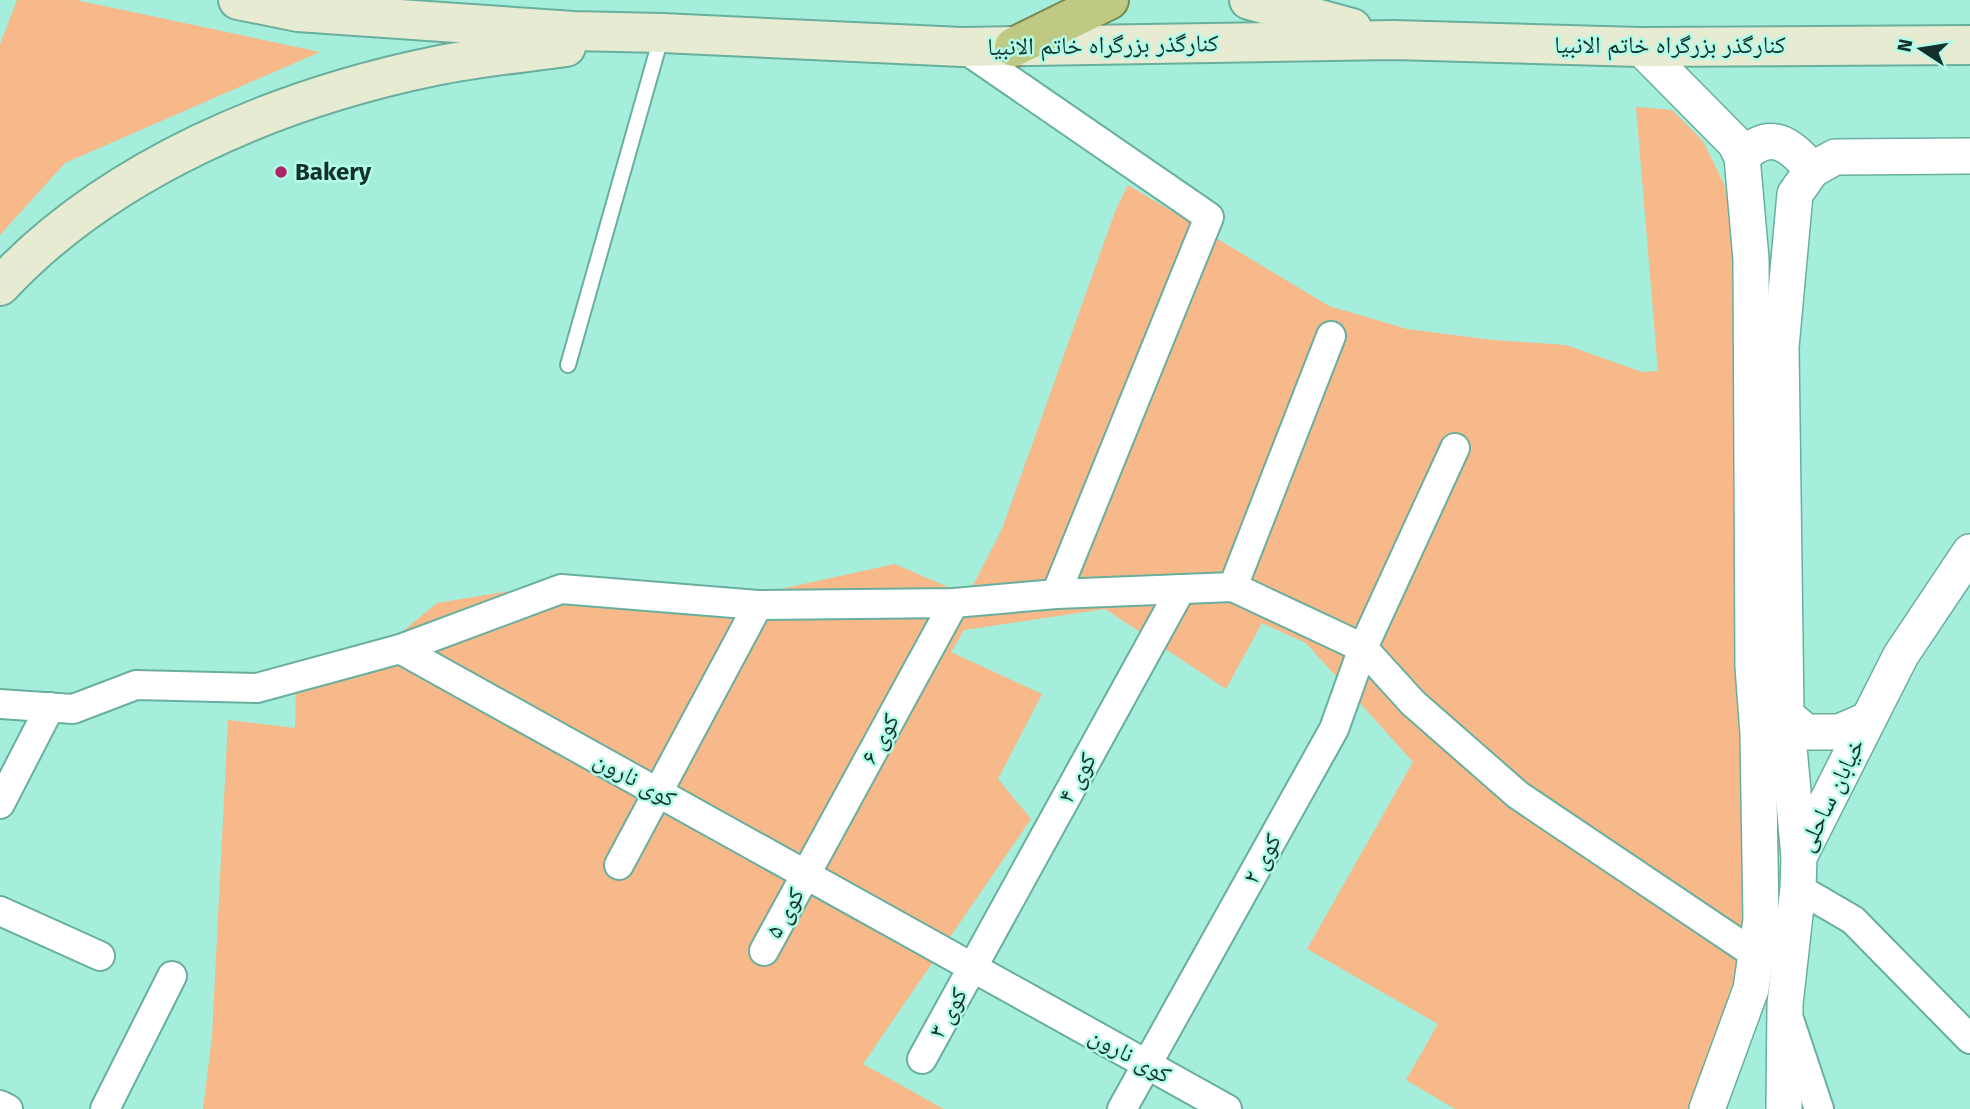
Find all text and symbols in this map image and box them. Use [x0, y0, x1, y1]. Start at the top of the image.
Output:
north arrow [1886, 14, 1956, 84]
street label: کنارگذر بزرگراه خاتم الانبیا [987, 29, 1219, 63]
street label: کنارگذر بزرگراه خاتم الانبیا [1554, 31, 1786, 61]
text: N [1892, 37, 1917, 54]
place label: Bakery [295, 158, 372, 186]
marker: Bakery [273, 164, 289, 180]
street label: کوی ۶ [855, 709, 905, 769]
street label: خیابان ساحلی [1792, 734, 1870, 856]
street label: کوی نارون [589, 745, 681, 813]
street label: کوی ۴ [1052, 748, 1102, 808]
street label: کوی ۲ [1237, 829, 1287, 889]
street label: کوی ۵ [760, 883, 810, 943]
street label: کوی ۳ [923, 983, 973, 1043]
street label: کوی نارون [1084, 1021, 1176, 1089]

